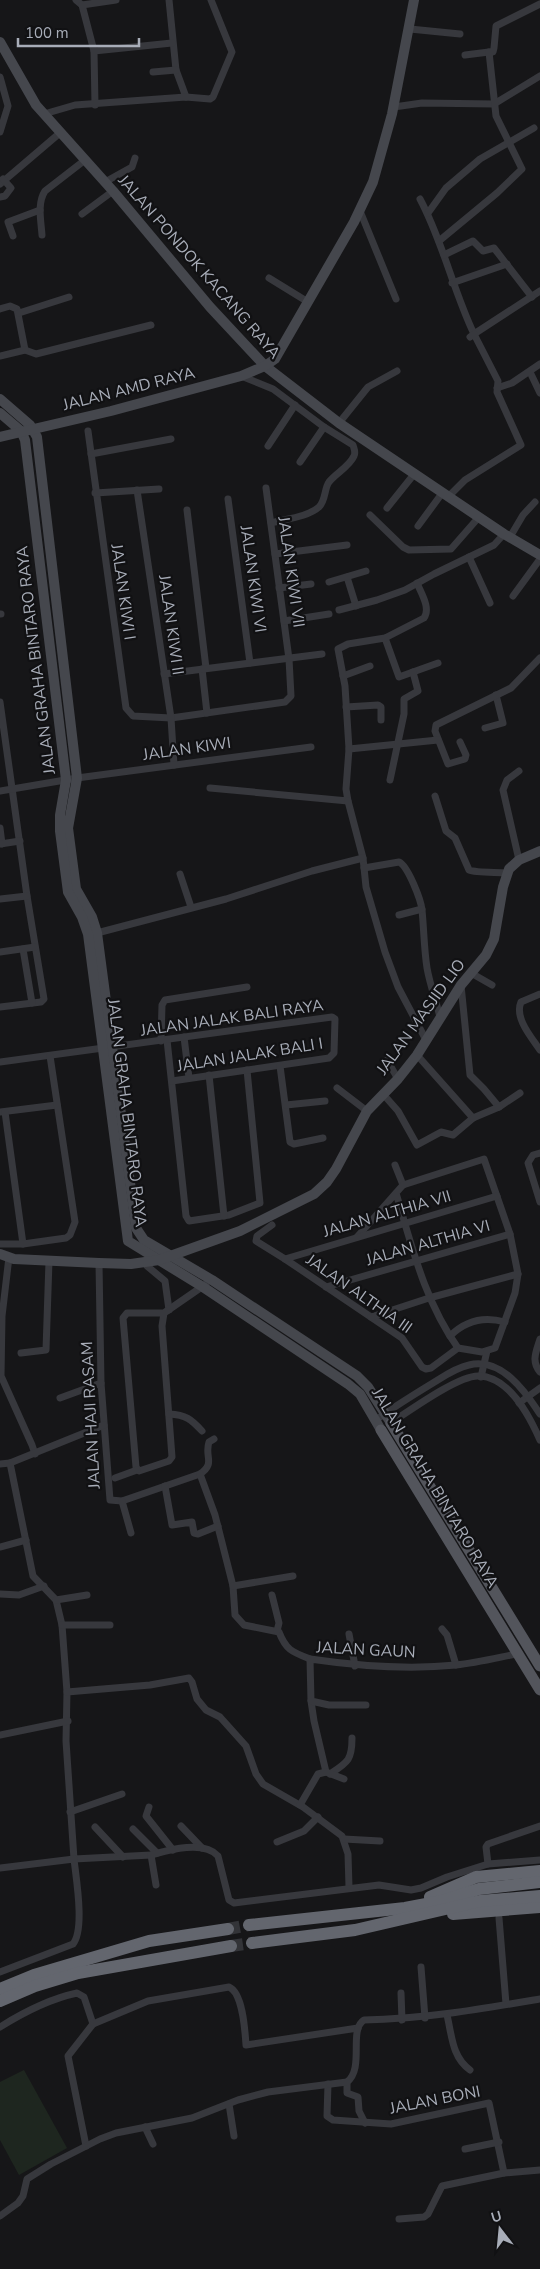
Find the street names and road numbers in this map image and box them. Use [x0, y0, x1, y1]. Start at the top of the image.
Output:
street label: JALAN PONDOK KACANG RAYA [112, 170, 285, 364]
street label: JALAN AMD RAYA [60, 362, 198, 416]
street label: JALAN KIWI VII [272, 514, 310, 629]
street label: JALAN KIWI VI [234, 523, 271, 634]
street label: JALAN KIWI I [105, 542, 141, 641]
street label: JALAN GRAHA BINTARO RAYA [11, 544, 61, 776]
street label: JALAN KIWI II [153, 572, 189, 677]
street label: JALAN KIWI [141, 732, 232, 766]
street label: JALAN MASJID LIO [371, 955, 470, 1080]
street label: JALAN JALAK BALI RAYA [138, 994, 325, 1042]
street label: JALAN GRAHA BINTARO RAYA [102, 997, 152, 1229]
street label: JALAN JALAK BALI I [175, 1033, 324, 1078]
street label: JALAN ALTHIA VII [320, 1185, 453, 1243]
street label: JALAN ALTHIA VI [363, 1215, 493, 1271]
street label: JALAN ALTHIA III [301, 1249, 417, 1339]
street label: JALAN HAJI RASAM [76, 1341, 106, 1490]
street label: JALAN GRAHA BINTARO RAYA [366, 1383, 504, 1592]
street label: JALAN GAUN [315, 1636, 416, 1664]
street label: JALAN BONI [387, 2080, 482, 2120]

